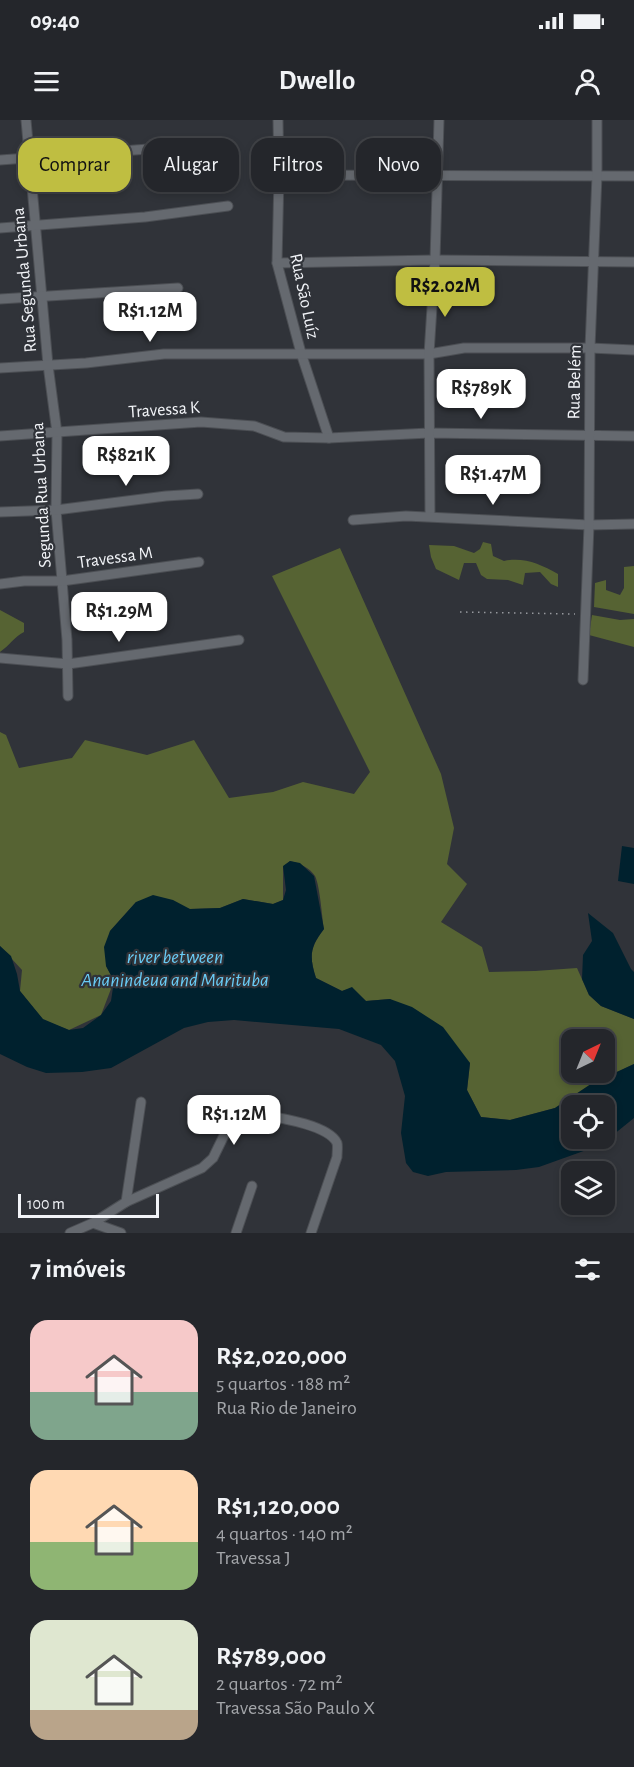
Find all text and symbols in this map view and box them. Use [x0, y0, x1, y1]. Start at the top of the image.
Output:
text: 09:40 [30, 10, 80, 32]
icon: menu [30, 65, 63, 98]
icon: person [571, 65, 604, 98]
text: Dwello [279, 67, 355, 94]
chip: Comprar [18, 138, 131, 192]
chip: Alugar [143, 138, 239, 192]
chip: Filtros [251, 138, 344, 192]
chip: Novo [356, 138, 441, 192]
street label: Rua Segunda Urbana [10, 207, 40, 353]
street label: Rua São Luíz [286, 252, 322, 341]
pin: R$2.02M [390, 267, 500, 318]
text: R$2.02M [410, 276, 480, 296]
pin: R$1.12M [95, 292, 205, 343]
text: R$1.12M [117, 301, 183, 321]
street label: Rua Belém [565, 344, 585, 420]
pin: R$789K [432, 369, 530, 420]
text: R$789K [451, 378, 511, 398]
street label: Travessa K [128, 399, 201, 421]
street label: Segunda Rua Urbana [29, 422, 55, 568]
pin: R$821K [77, 436, 175, 487]
text: R$821K [97, 445, 155, 465]
pin: R$1.47M [438, 455, 548, 506]
text: R$1.47M [459, 464, 527, 484]
street label: Travessa M [76, 544, 154, 572]
pin: R$1.29M [64, 592, 174, 643]
text: R$1.29M [85, 601, 153, 621]
water label: river between Ananindeua and Marituba [80, 947, 269, 990]
north arrow [561, 1029, 615, 1083]
map controls [561, 1029, 615, 1215]
pin: R$1.12M [179, 1095, 289, 1146]
button: locate [561, 1095, 615, 1149]
text: R$1.12M [201, 1104, 267, 1124]
button: layers [561, 1161, 615, 1215]
scale bar [18, 1191, 159, 1218]
text: 100 m [27, 1196, 65, 1212]
icon: filters [571, 1253, 604, 1286]
text: 7 imóveis [30, 1256, 126, 1282]
text: R$2,020,000 [216, 1343, 347, 1369]
icon: home [78, 1344, 150, 1416]
text: 5 quartos · 188 m² [216, 1374, 350, 1394]
text: Rua Rio de Janeiro [216, 1398, 357, 1418]
text: R$1,120,000 [216, 1493, 340, 1519]
icon: home [78, 1494, 150, 1566]
text: 4 quartos · 140 m² [216, 1524, 353, 1544]
text: Travessa J [216, 1548, 291, 1568]
text: R$789,000 [216, 1643, 326, 1669]
icon: home [78, 1644, 150, 1716]
text: 2 quartos · 72 m² [216, 1674, 343, 1694]
text: Travessa São Paulo X [216, 1698, 375, 1718]

